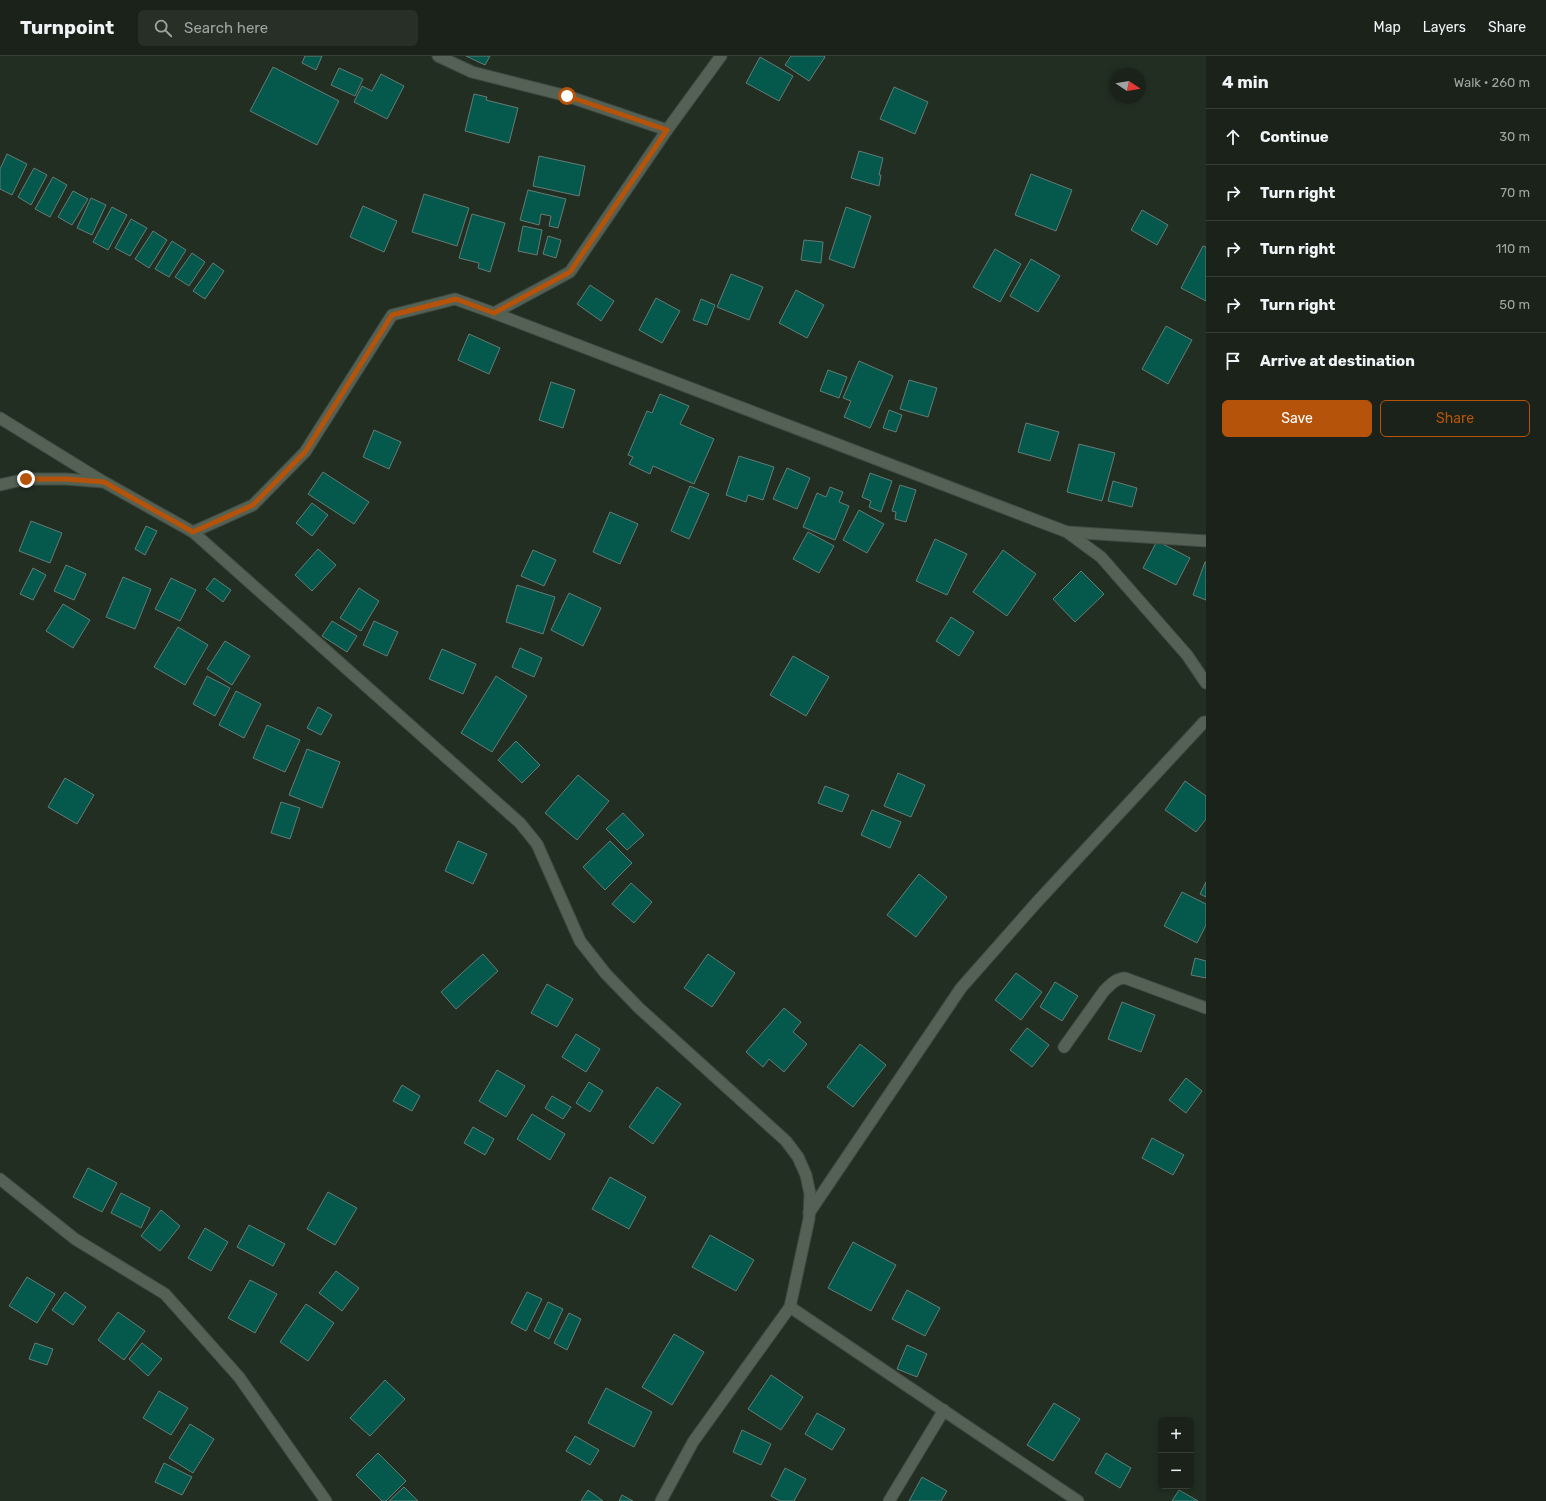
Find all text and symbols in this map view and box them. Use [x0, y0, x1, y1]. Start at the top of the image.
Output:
search box [138, 10, 418, 46]
text: Turnpoint [20, 16, 114, 39]
icon: search [152, 17, 174, 39]
text: Search here [184, 19, 268, 37]
text: Map [1374, 19, 1401, 36]
text: Layers [1423, 19, 1466, 36]
text: Share [1488, 19, 1526, 36]
north arrow [1110, 68, 1146, 104]
text: 4 min [1222, 72, 1269, 92]
text: Walk · 260 m [1454, 75, 1530, 90]
route start [558, 87, 576, 105]
icon: ahead [1222, 126, 1244, 148]
text: Continue [1260, 128, 1329, 146]
text: 30 m [1499, 129, 1530, 144]
icon: right [1222, 182, 1244, 204]
text: Turn right [1260, 184, 1335, 202]
text: 70 m [1500, 185, 1530, 200]
icon: right [1222, 238, 1244, 260]
text: Turn right [1260, 240, 1335, 258]
text: 110 m [1496, 241, 1530, 256]
icon: right [1222, 294, 1244, 316]
text: Turn right [1260, 296, 1335, 314]
text: 50 m [1499, 297, 1530, 312]
icon: arrive [1222, 350, 1244, 372]
text: Arrive at destination [1260, 352, 1415, 370]
button: Save [1222, 400, 1372, 437]
button: Share [1380, 400, 1530, 437]
route end [17, 470, 35, 488]
map controls [1158, 1417, 1194, 1489]
button: + [1158, 1417, 1194, 1453]
button: − [1158, 1453, 1194, 1489]

